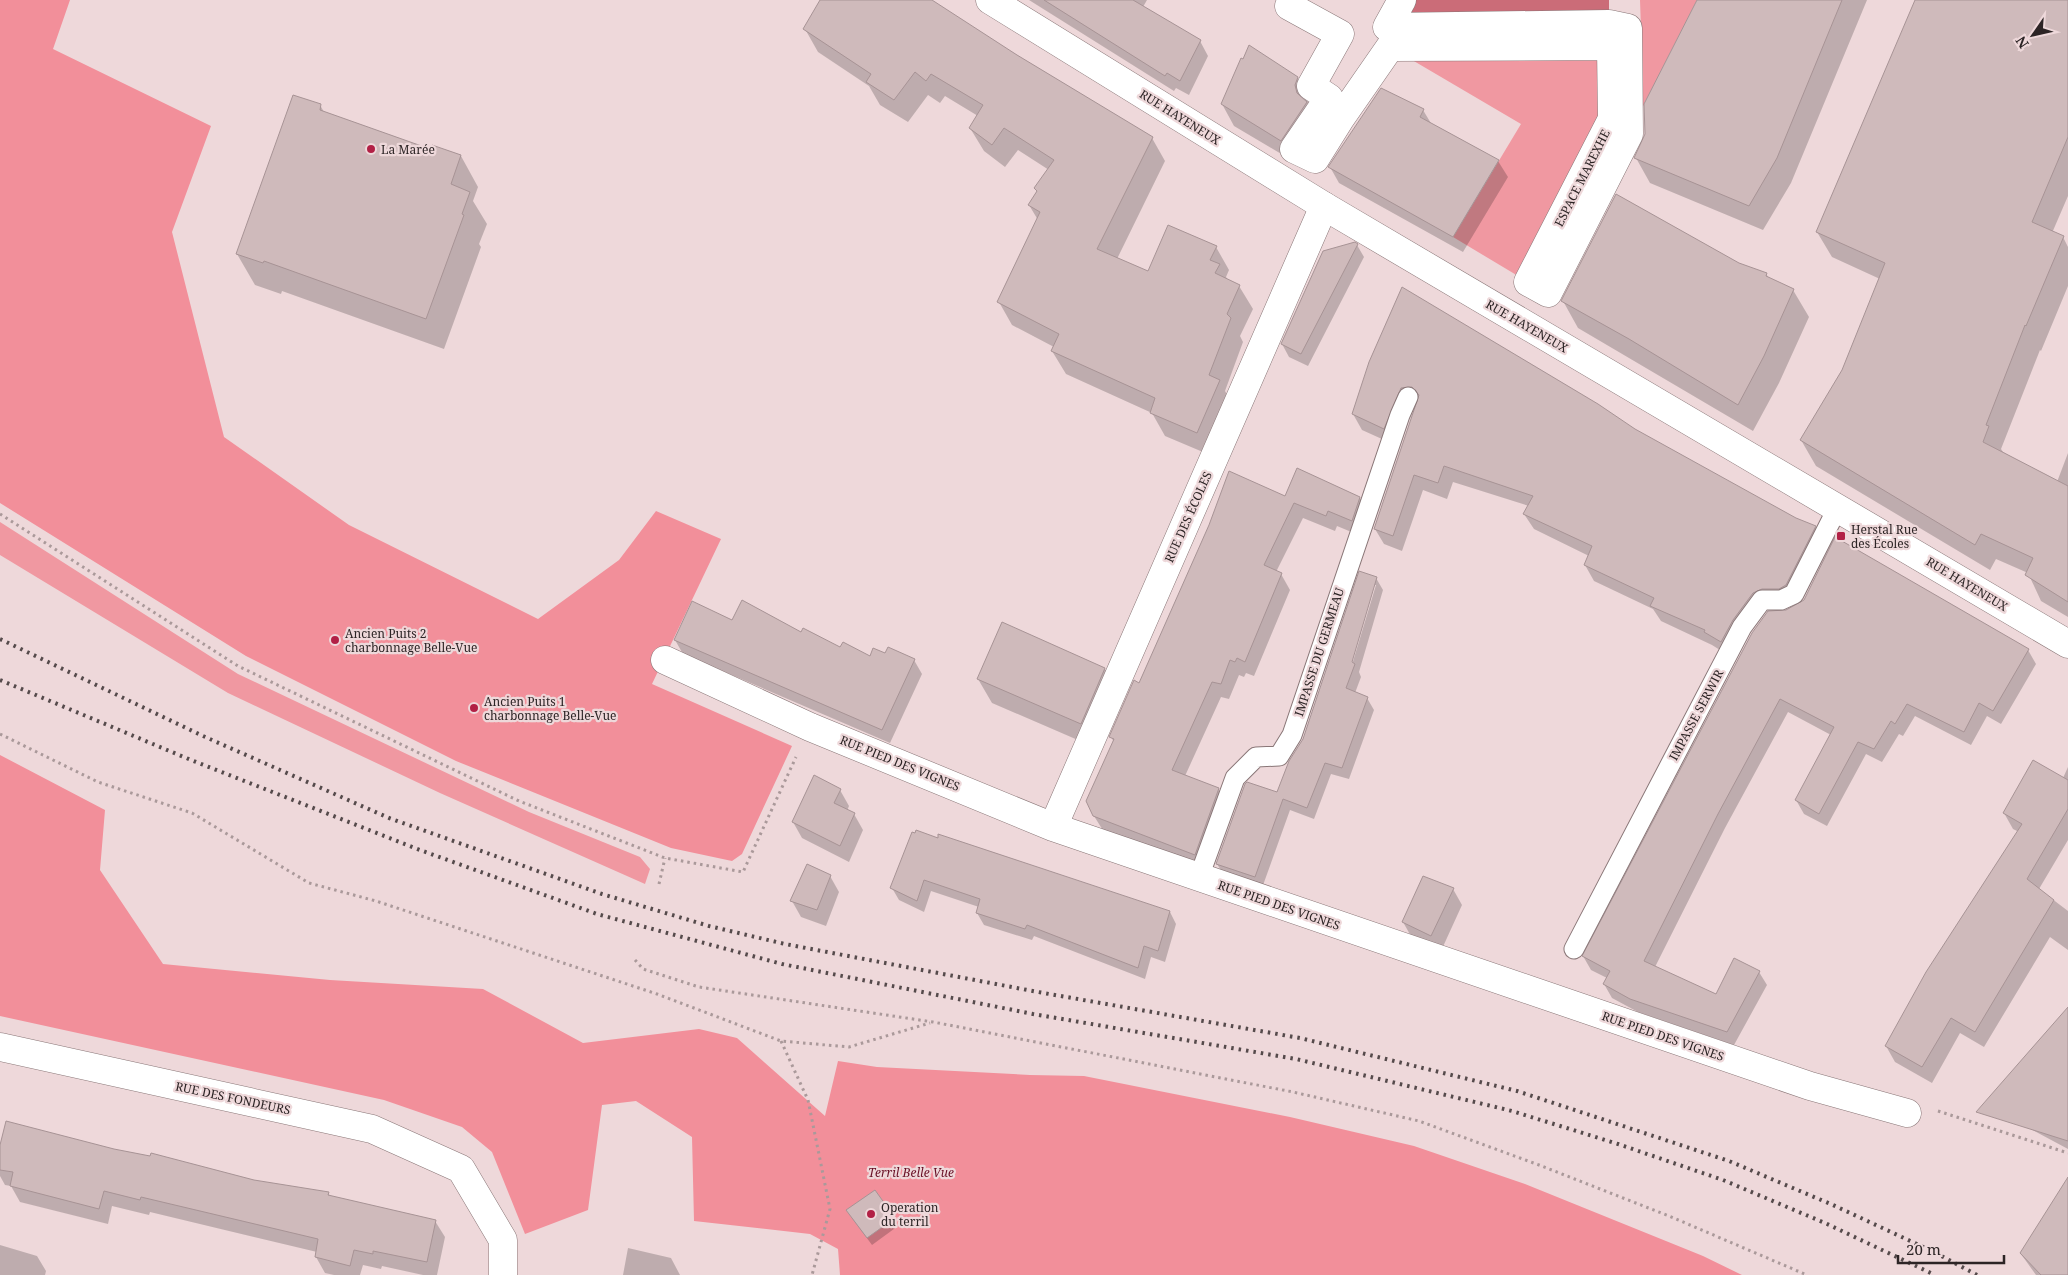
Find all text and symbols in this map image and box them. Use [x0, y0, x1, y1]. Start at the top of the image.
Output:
north arrow [2008, 10, 2058, 60]
text: N [2011, 33, 2033, 52]
street label: RUE HAYENEUX [1136, 85, 1224, 149]
street label: ESPACE MAREXHE [1550, 127, 1614, 229]
place label: La Marée [381, 141, 435, 158]
marker: La Marée [365, 143, 377, 155]
street label: RUE HAYENEUX [1483, 296, 1571, 356]
street label: RUE DES ÉCOLES [1160, 469, 1216, 565]
place label: Herstal Rue des Écoles [1851, 521, 1918, 552]
marker: Herstal Rue des Écoles [1835, 530, 1847, 542]
street label: RUE HAYENEUX [1923, 553, 2011, 615]
street label: IMPASSE DU GERMEAU [1290, 585, 1348, 719]
place label: Ancien Puits 2 charbonnage Belle-Vue [345, 625, 477, 656]
marker: Ancien Puits 2 charbonnage Belle-Vue [329, 634, 341, 646]
street label: IMPASSE SERWIR [1665, 666, 1727, 763]
place label: Ancien Puits 1 charbonnage Belle-Vue [484, 693, 616, 724]
marker: Ancien Puits 1 charbonnage Belle-Vue [468, 702, 480, 714]
street label: RUE PIED DES VIGNES [837, 731, 963, 795]
street label: RUE PIED DES VIGNES [1216, 876, 1342, 934]
street label: RUE PIED DES VIGNES [1600, 1007, 1726, 1065]
street label: RUE DES FONDEURS [174, 1078, 292, 1118]
park label: Terril Belle Vue [868, 1164, 954, 1181]
place label: Operation du terril [881, 1199, 939, 1230]
marker: Operation du terril [865, 1208, 877, 1220]
scale bar [1898, 1232, 2004, 1264]
text: 20 m [1906, 1239, 1941, 1259]

